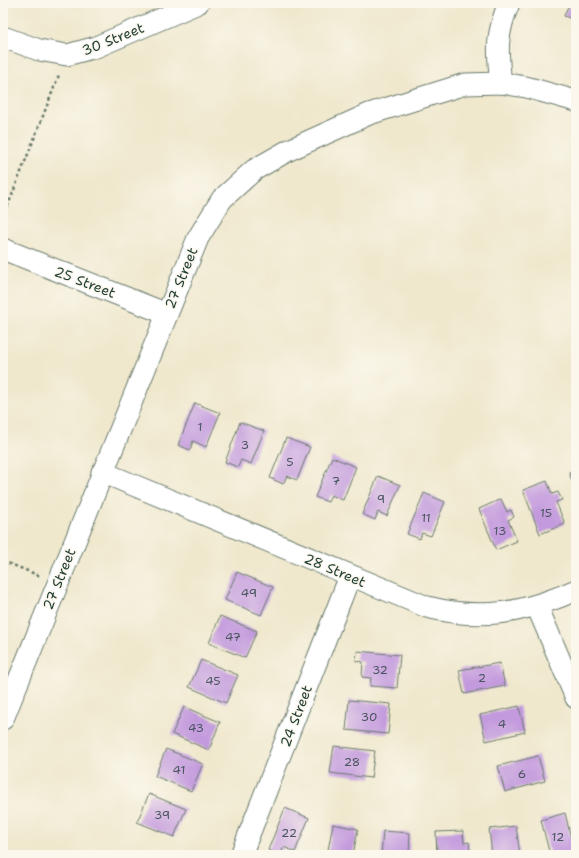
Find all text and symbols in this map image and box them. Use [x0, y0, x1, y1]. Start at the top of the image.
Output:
street label: 30 Street [79, 18, 147, 60]
street label: 27 Street [161, 245, 201, 311]
street label: 25 Street [52, 262, 118, 302]
house number: 1 [197, 419, 203, 435]
house number: 3 [241, 437, 249, 453]
house number: 5 [286, 454, 294, 470]
house number: 7 [332, 473, 340, 489]
house number: 9 [377, 491, 385, 507]
house number: 15 [540, 505, 552, 521]
house number: 11 [421, 510, 431, 526]
house number: 13 [494, 523, 506, 539]
street label: 27 Street [39, 546, 79, 612]
street label: 28 Street [302, 549, 368, 591]
house number: 49 [241, 585, 257, 601]
house number: 47 [225, 629, 241, 645]
house number: 32 [372, 662, 388, 678]
house number: 2 [478, 670, 486, 686]
house number: 45 [205, 673, 221, 689]
street label: 24 Street [276, 683, 316, 749]
house number: 30 [361, 709, 377, 725]
house number: 4 [498, 716, 506, 732]
house number: 43 [188, 720, 204, 736]
house number: 28 [344, 754, 360, 770]
house number: 41 [173, 762, 185, 778]
house number: 6 [518, 766, 526, 782]
house number: 39 [154, 807, 170, 823]
house number: 22 [281, 825, 297, 841]
house number: 12 [552, 829, 564, 845]

